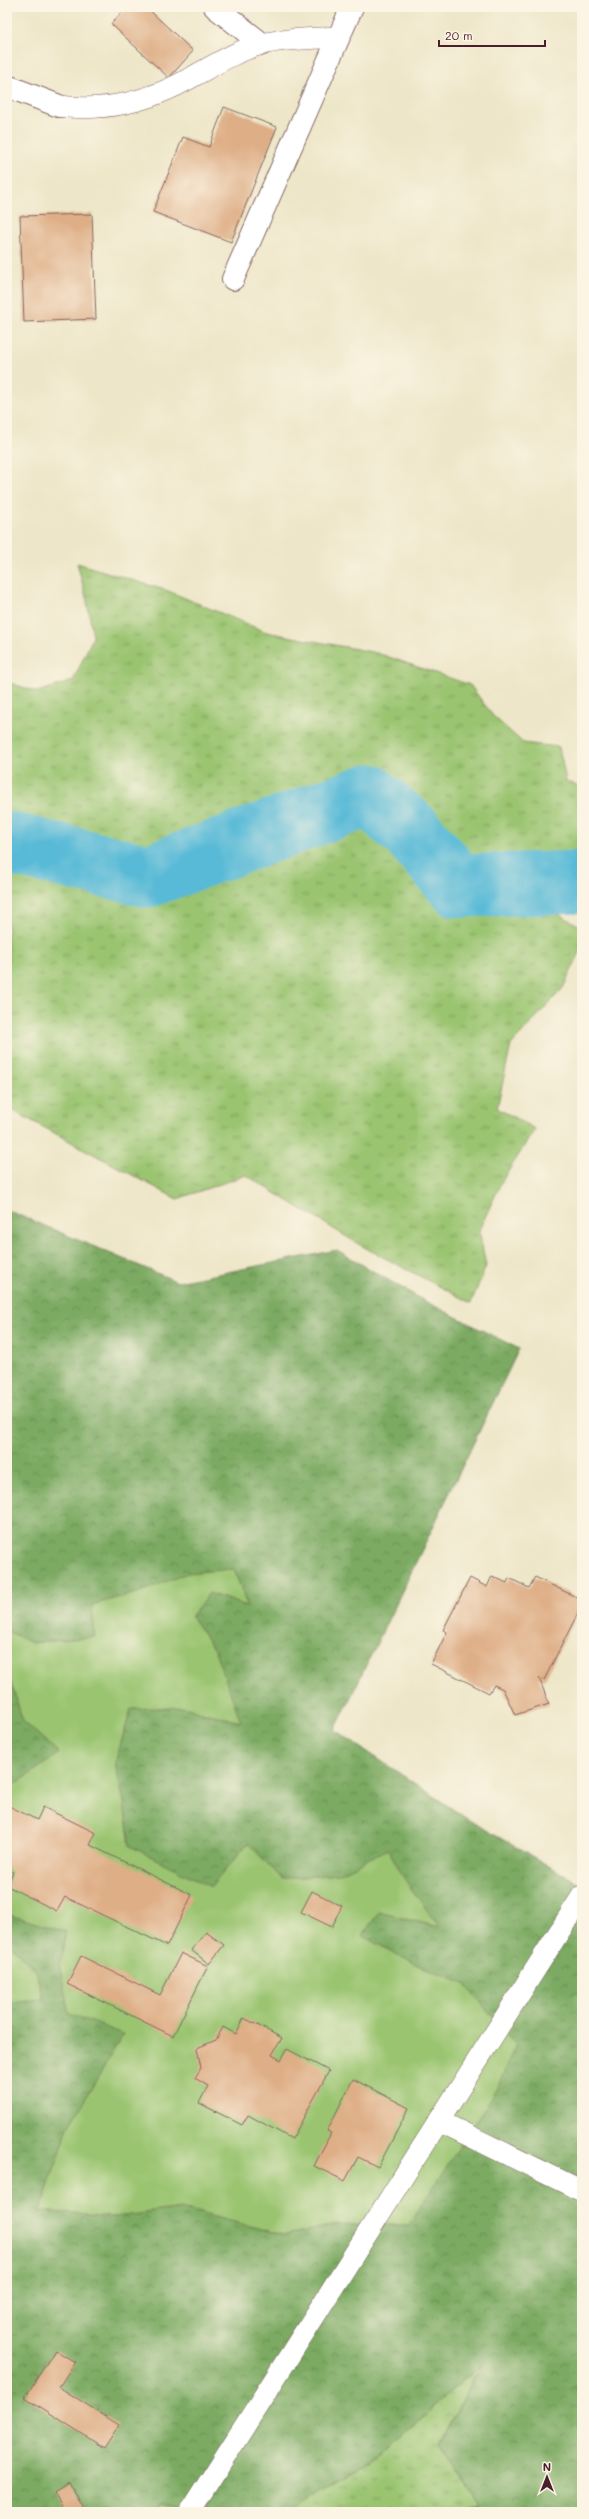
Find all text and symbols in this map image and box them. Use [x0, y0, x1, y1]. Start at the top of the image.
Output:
scale bar [439, 22, 545, 48]
text: 20 m [445, 27, 473, 43]
north arrow [527, 2457, 567, 2497]
text: N [543, 2459, 551, 2474]

